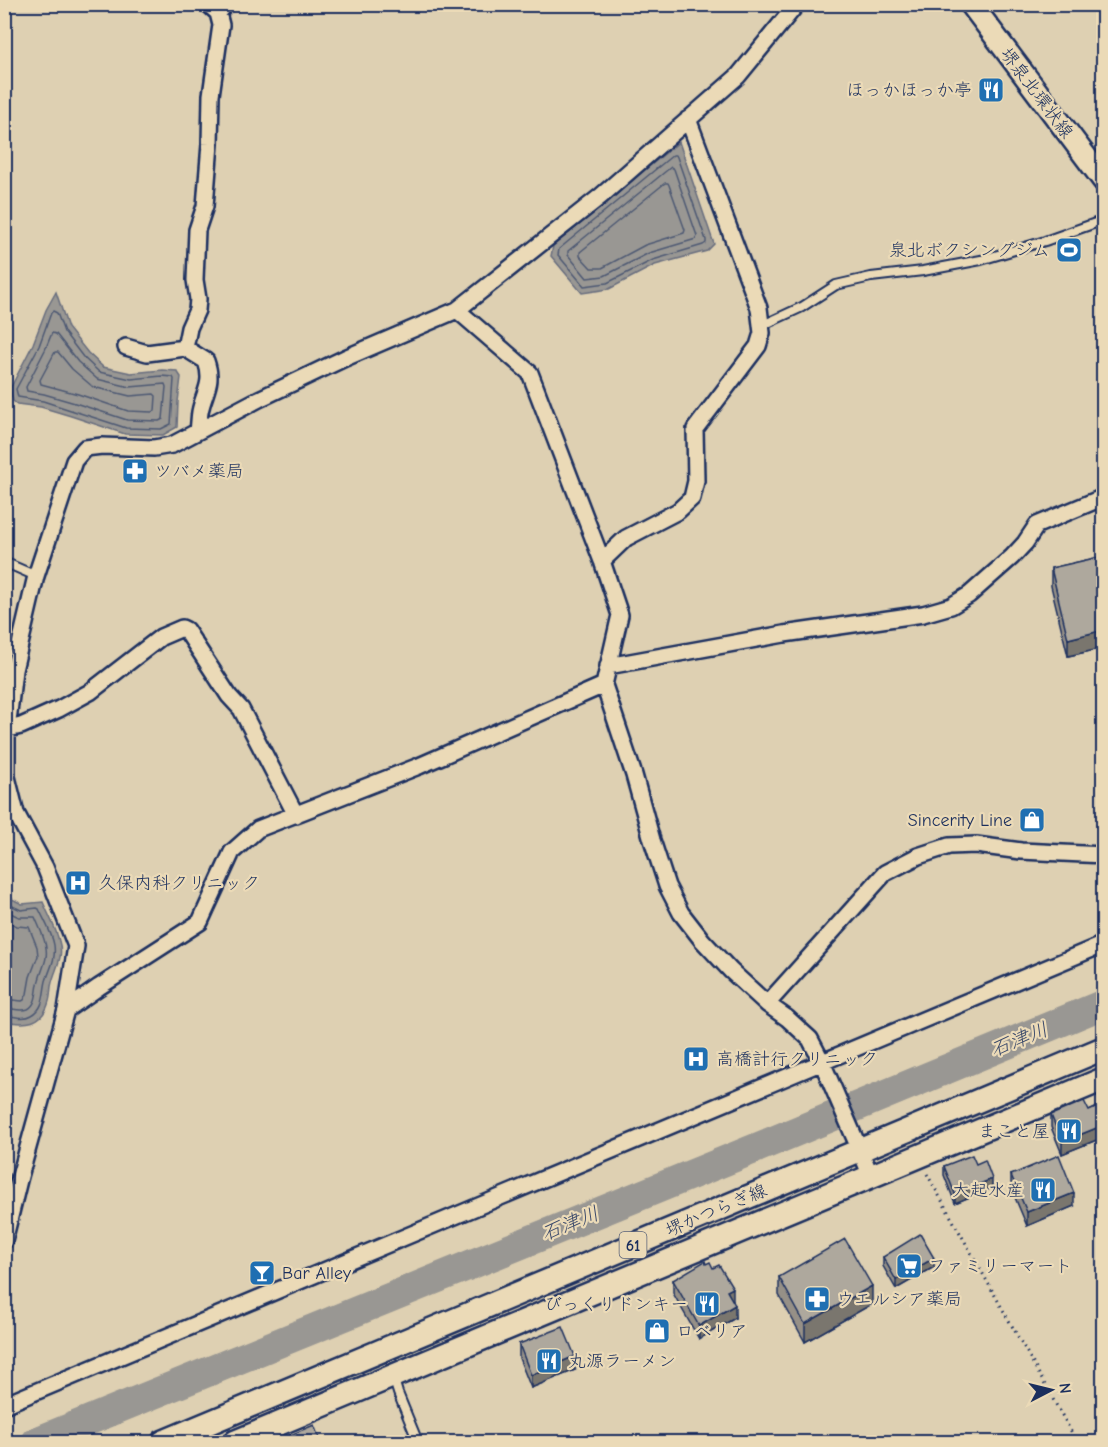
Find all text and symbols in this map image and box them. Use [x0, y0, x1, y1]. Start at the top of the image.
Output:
street label: 堺泉北環状線 [996, 44, 1077, 143]
restaurant icon: ほっかほっか亭 [976, 75, 1006, 105]
place label: ほっかほっか亭 [846, 80, 972, 101]
sports icon: 泉北ボクシングジム [1054, 235, 1084, 265]
place label: 泉北ボクシングジム [889, 240, 1050, 261]
pharmacy icon: ツバメ薬局 [120, 456, 150, 486]
place label: ツバメ薬局 [154, 461, 244, 482]
shop icon: Sincerity Line [1017, 805, 1047, 835]
place label: Sincerity Line [908, 810, 1012, 831]
hospital icon: 久保内科クリニック [63, 868, 93, 898]
place label: 久保内科クリニック [98, 873, 260, 894]
water label: 石津川 [987, 1018, 1051, 1061]
hospital icon: 高橋計行クリニック [681, 1044, 711, 1074]
place label: 高橋計行クリニック [716, 1049, 878, 1070]
restaurant icon: まこと屋 [1054, 1116, 1084, 1146]
place label: まこと屋 [978, 1121, 1050, 1142]
restaurant icon: 大起水産 [1028, 1175, 1058, 1205]
street label: 堺かつらぎ線 [662, 1180, 770, 1241]
place label: 大起水産 [952, 1180, 1024, 1201]
water label: 石津川 [538, 1202, 602, 1245]
road number: 61 [620, 1232, 646, 1258]
supermarket icon: ファミリーマート [894, 1251, 924, 1281]
place label: ファミリーマート [928, 1256, 1072, 1277]
bar icon: Bar Alley [247, 1258, 277, 1288]
place label: Bar Alley [282, 1263, 352, 1284]
pharmacy icon: ウエルシア薬局 [802, 1284, 832, 1314]
restaurant icon: びっくりドンキー [692, 1289, 722, 1319]
place label: ウエルシア薬局 [836, 1289, 962, 1310]
place label: びっくりドンキー [544, 1294, 688, 1315]
shop icon: ロベリア [642, 1316, 672, 1346]
place label: ロベリア [676, 1321, 748, 1342]
restaurant icon: 丸源ラーメン [534, 1346, 564, 1376]
place label: 丸源ラーメン [568, 1351, 676, 1372]
north arrow [1021, 1360, 1081, 1420]
text: N [1055, 1382, 1074, 1395]

